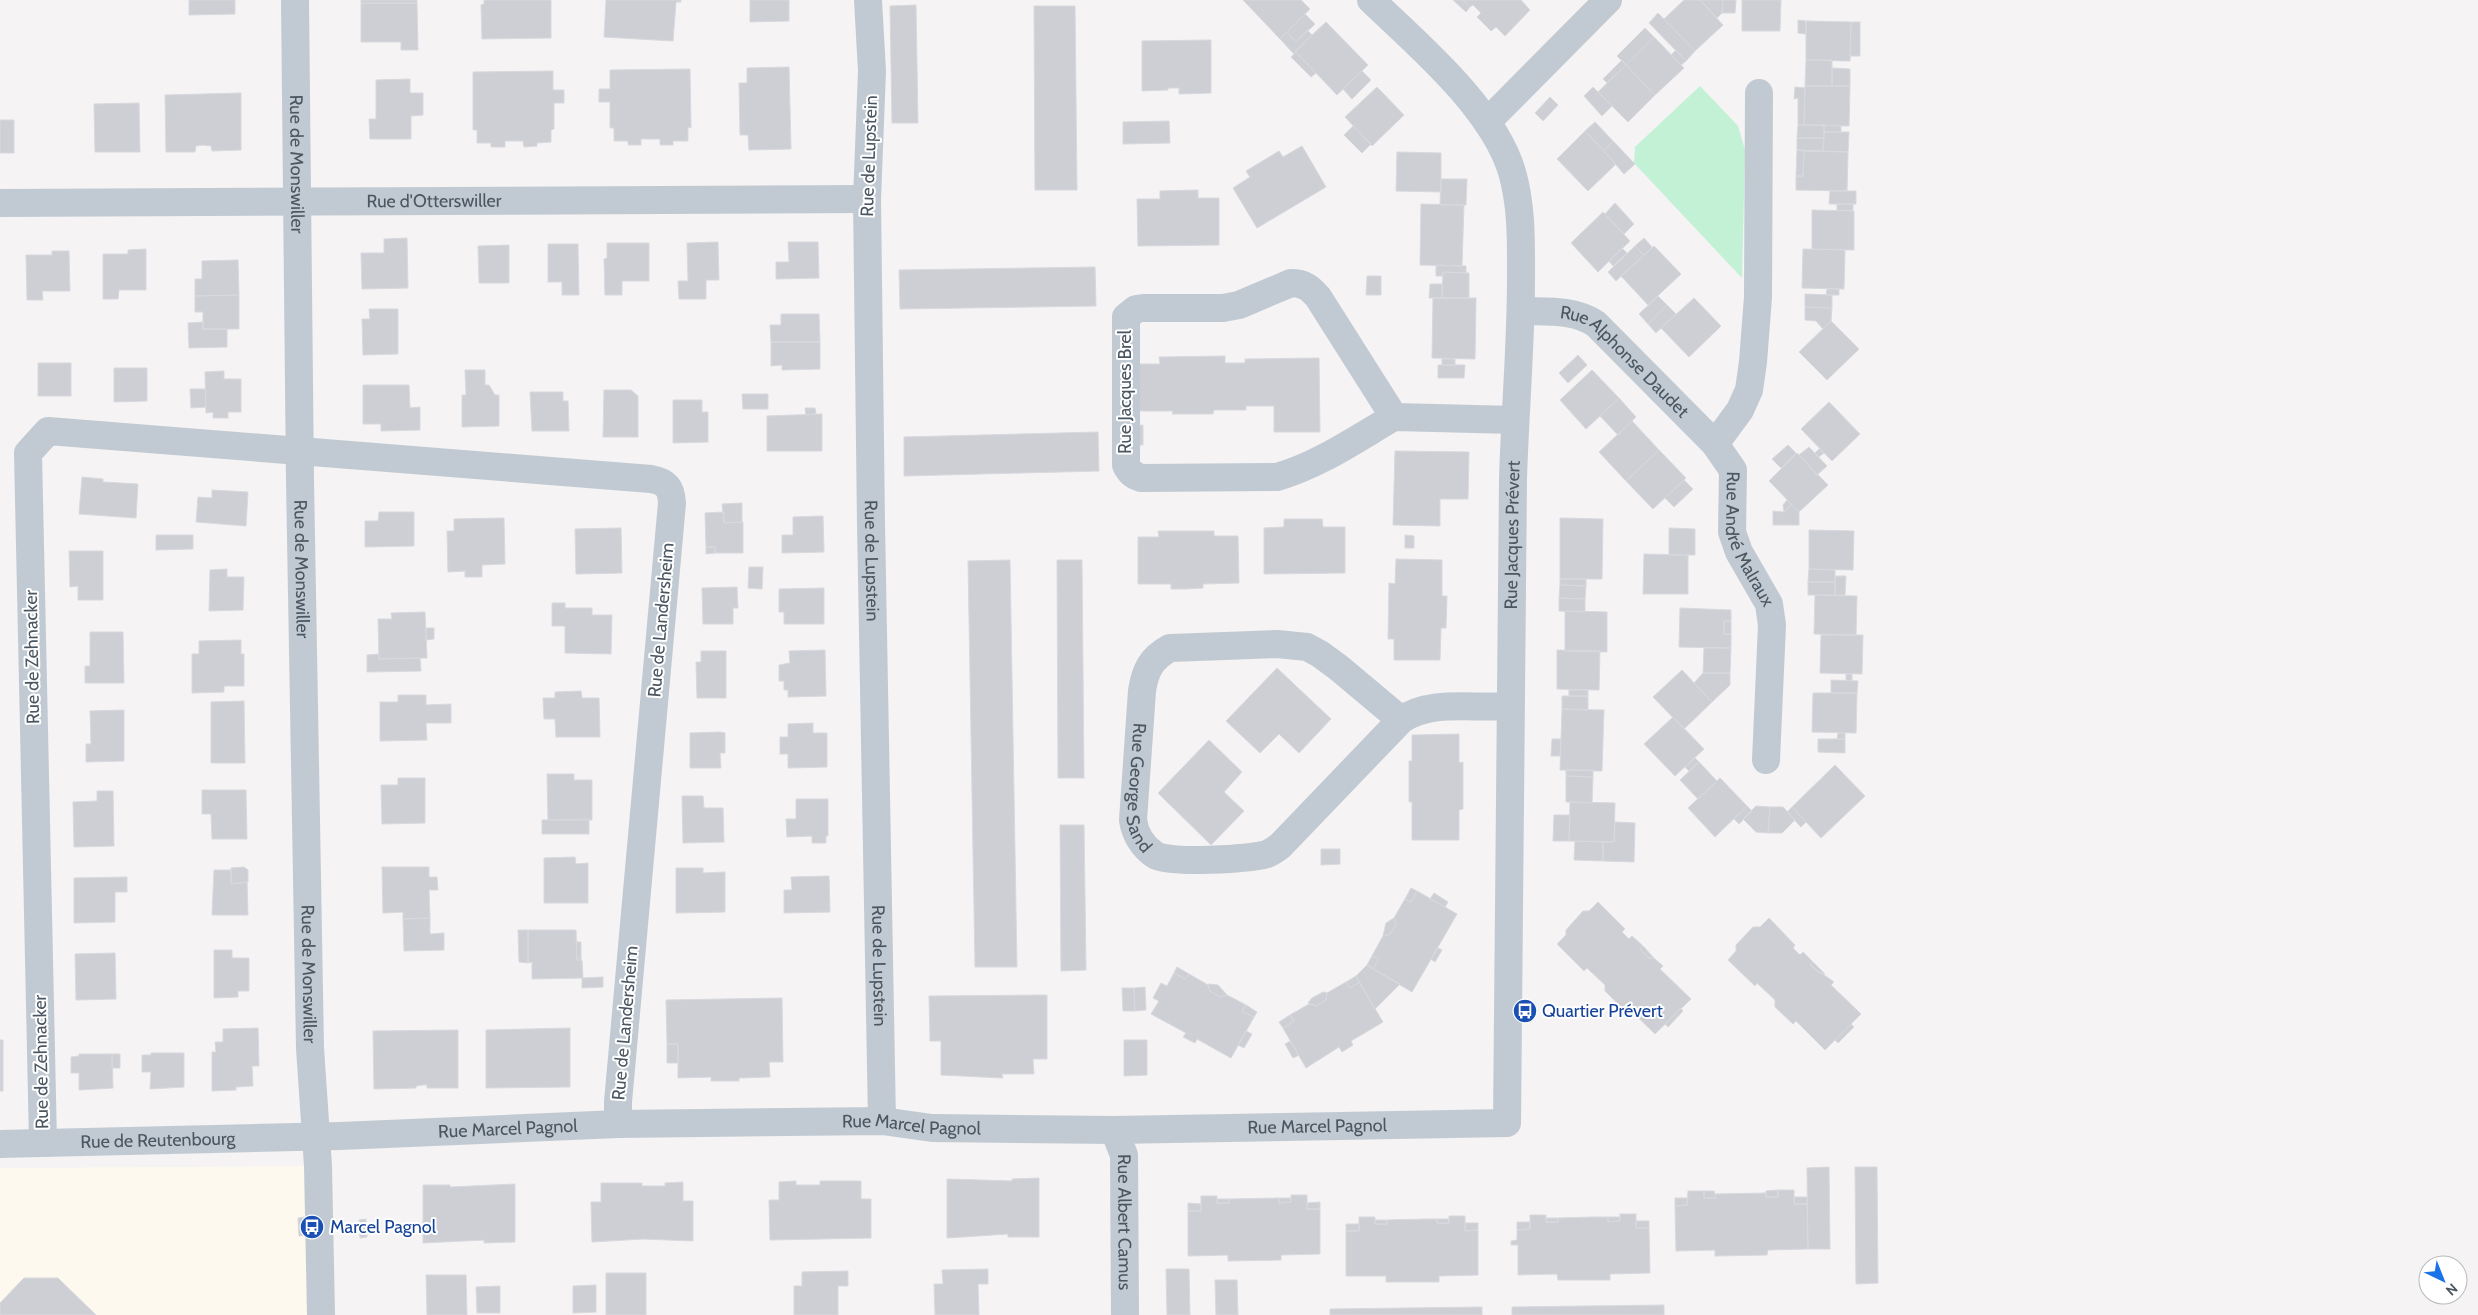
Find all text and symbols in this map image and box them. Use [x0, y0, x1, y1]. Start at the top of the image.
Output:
street label: Rue de Monswiller [285, 95, 308, 234]
street label: Rue de Lupstein [856, 95, 882, 217]
street label: Rue d'Otterswiller [366, 190, 502, 212]
street label: Rue Alphonse Daudet [1559, 301, 1694, 422]
street label: Rue Jacques Brel [1114, 329, 1136, 454]
street label: Rue Jacques Prévert [1500, 460, 1525, 610]
street label: Rue André Malraux [1721, 471, 1779, 611]
street label: Rue de Monswiller [289, 499, 314, 639]
street label: Rue de Lupstein [860, 500, 884, 622]
street label: Rue de Landersheim [643, 542, 679, 698]
street label: Rue de Zehnacker [20, 589, 44, 724]
street label: Rue George Sand [1121, 722, 1157, 857]
street label: Rue de Monswiller [296, 904, 321, 1044]
street label: Rue de Lupstein [867, 905, 891, 1027]
street label: Rue de Landersheim [607, 945, 643, 1101]
street label: Rue de Zehnacker [29, 994, 53, 1129]
bus stop icon: Quartier Prévert [1512, 998, 1538, 1024]
place label: Quartier Prévert [1542, 1000, 1663, 1022]
street label: Rue Marcel Pagnol [842, 1109, 982, 1140]
street label: Rue Marcel Pagnol [1247, 1114, 1388, 1139]
street label: Rue Marcel Pagnol [438, 1115, 579, 1143]
street label: Rue de Reutenbourg [80, 1127, 237, 1153]
street label: Rue Albert Camus [1113, 1154, 1136, 1290]
bus stop icon: Marcel Pagnol [299, 1214, 325, 1240]
place label: Marcel Pagnol [330, 1216, 437, 1238]
north arrow [2418, 1255, 2468, 1305]
text: N [2442, 1280, 2462, 1299]

